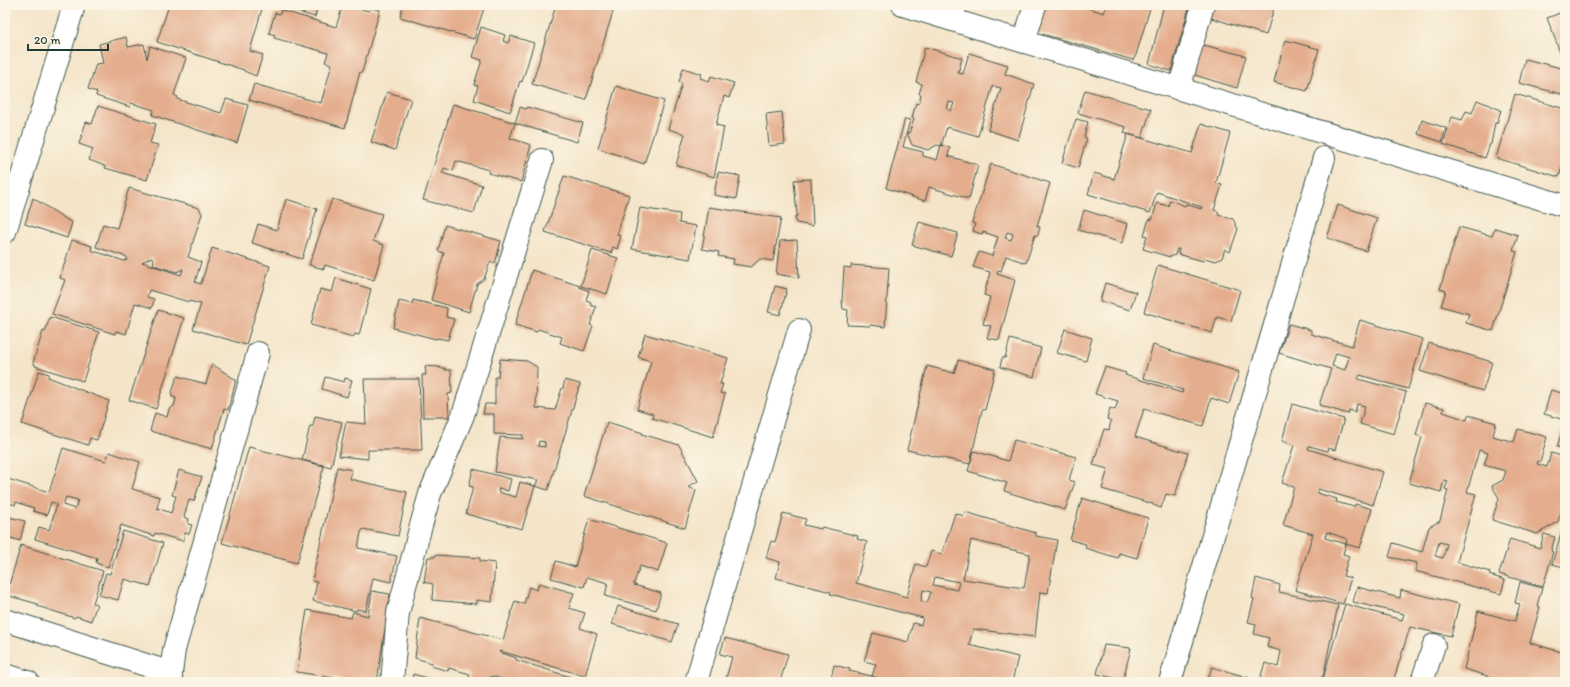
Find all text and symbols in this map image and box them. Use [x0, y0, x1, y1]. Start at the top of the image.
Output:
scale bar [28, 26, 108, 52]
text: 20 m [34, 33, 61, 47]

